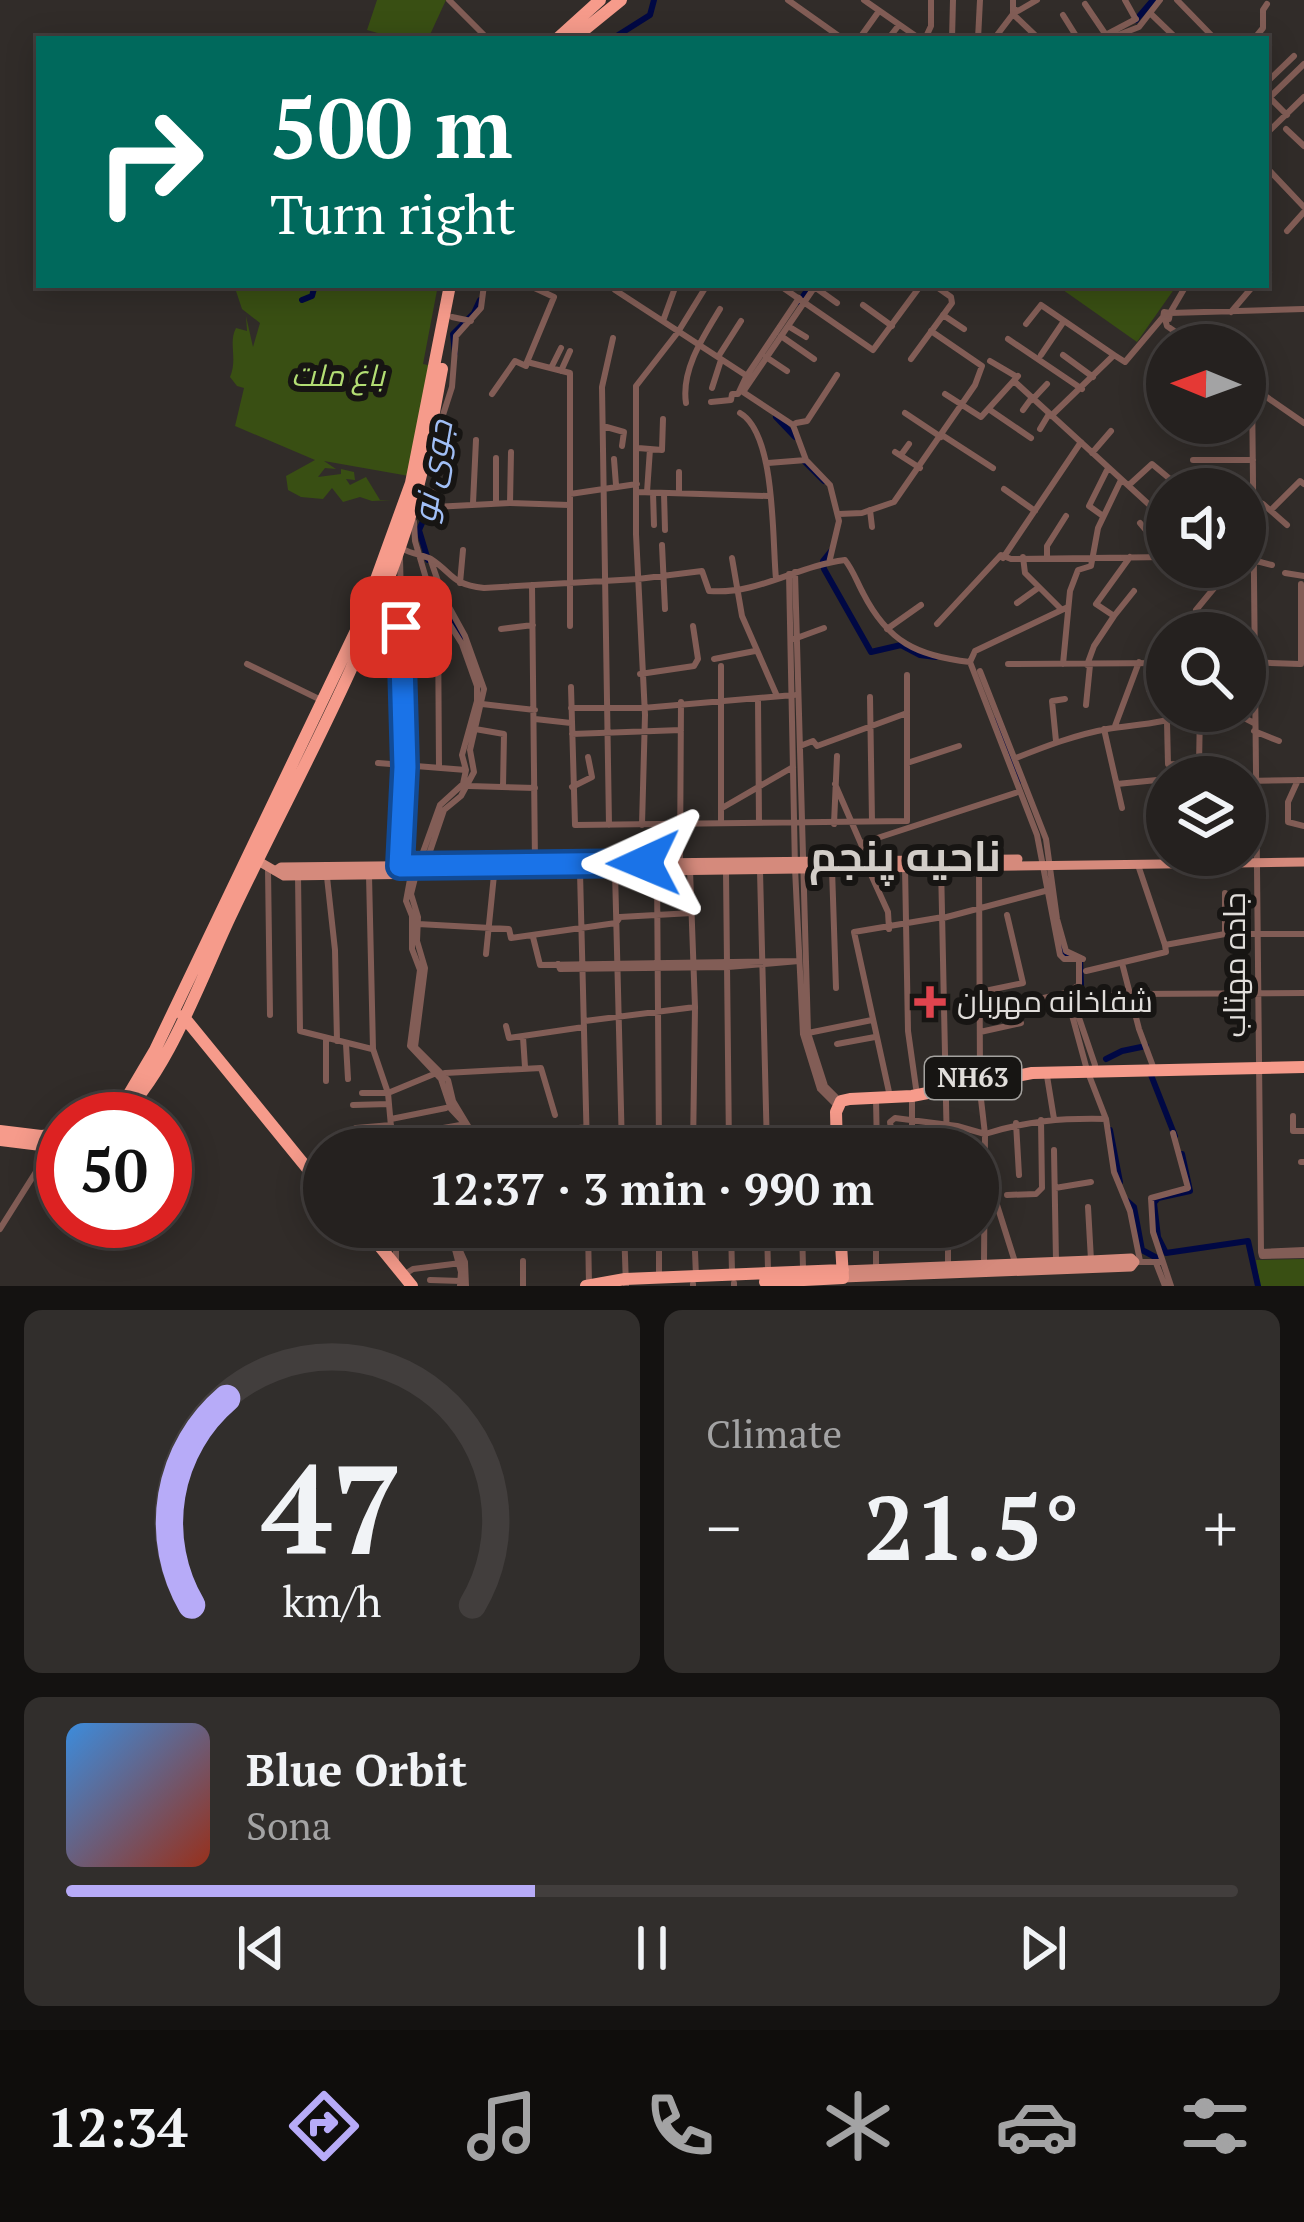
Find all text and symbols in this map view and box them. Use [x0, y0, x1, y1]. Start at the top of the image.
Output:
text: 500 m [270, 71, 513, 182]
icon: right [72, 84, 228, 240]
text: Turn right [270, 178, 516, 249]
north arrow [1146, 324, 1266, 444]
map controls [1146, 324, 1266, 876]
park label: باغ ملت [291, 355, 387, 396]
water label: جوی نو [401, 415, 462, 525]
button: sound [1146, 468, 1266, 588]
pin [350, 576, 452, 678]
icon: arrive [368, 594, 434, 660]
button: search [1146, 612, 1266, 732]
button: layers [1146, 756, 1266, 876]
position arrow [581, 800, 707, 926]
district label: ناحیه پنجم [809, 827, 1001, 886]
street label: جاده مهتاب [1214, 892, 1254, 1038]
place label: شفاخانه مهربان [957, 981, 1153, 1021]
marker: شفاخانه مهربان [914, 986, 946, 1018]
road number: NH63 [925, 1057, 1021, 1099]
speed limit sign: 50 [36, 1092, 192, 1248]
text: 12:37 · 3 min · 990 m [428, 1158, 874, 1218]
text: Climate [706, 1407, 842, 1459]
text: 47 [261, 1424, 403, 1590]
text: 21.5° [864, 1466, 1080, 1586]
text: − [706, 1483, 741, 1571]
text: + [1203, 1483, 1238, 1571]
text: km/h [282, 1571, 382, 1628]
text: Blue Orbit [246, 1739, 467, 1799]
text: Sona [246, 1799, 331, 1851]
icon: previous [228, 1915, 294, 1981]
icon: pause [619, 1915, 685, 1981]
icon: next [1010, 1915, 1076, 1981]
icon: directions [282, 2084, 366, 2168]
icon: music [460, 2084, 544, 2168]
icon: phone [638, 2084, 722, 2168]
icon: climate [816, 2084, 900, 2168]
icon: car [995, 2084, 1079, 2168]
icon: filters [1173, 2084, 1257, 2168]
text: 12:34 [47, 2091, 188, 2162]

